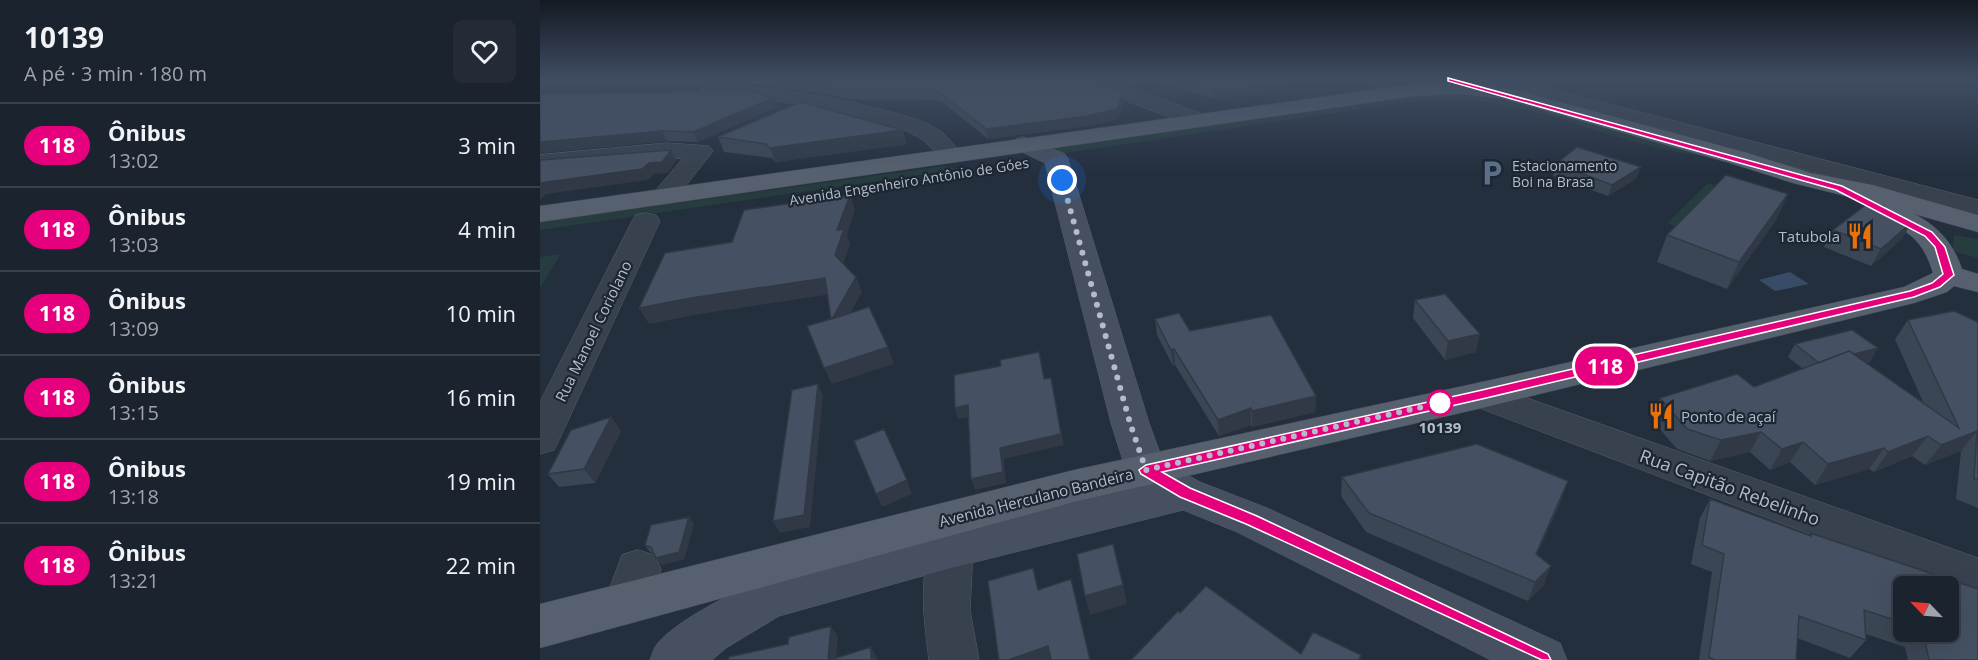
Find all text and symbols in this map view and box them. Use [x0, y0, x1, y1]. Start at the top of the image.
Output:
text: 10139 [24, 18, 104, 56]
button: heart [453, 20, 516, 83]
text: A pé · 3 min · 180 m [24, 60, 207, 87]
text: Ônibus [108, 117, 186, 147]
text: 3 min [458, 130, 516, 160]
text: 118 [39, 131, 75, 159]
text: 13:02 [108, 147, 159, 174]
street label: Avenida Engenheiro Antônio de Góes [788, 153, 1030, 209]
place label: Estacionamento Boi na Brasa [1512, 156, 1617, 191]
parking icon: Estacionamento Boi na Brasa [1477, 158, 1507, 188]
your location [1047, 165, 1077, 195]
text: Ônibus [108, 201, 186, 231]
text: 4 min [458, 214, 516, 244]
text: 118 [39, 215, 75, 243]
restaurant icon: Tatubola [1845, 221, 1875, 251]
place label: Tatubola [1779, 226, 1840, 246]
text: 13:03 [108, 231, 159, 258]
street label: Rua Manoel Coriolano [550, 257, 636, 405]
text: Ônibus [108, 285, 186, 315]
text: 10 min [446, 298, 516, 328]
text: 118 [39, 299, 75, 327]
text: 13:09 [108, 315, 159, 342]
line badge: 118 [1570, 346, 1640, 386]
text: 118 [1587, 352, 1623, 380]
text: Ônibus [108, 369, 186, 399]
text: 16 min [446, 382, 516, 412]
text: 118 [39, 383, 75, 411]
marker: 10139 [1427, 390, 1453, 416]
text: 13:15 [108, 399, 159, 426]
restaurant icon: Ponto de açaí [1646, 401, 1676, 431]
place label: Ponto de açaí [1681, 406, 1777, 426]
place label: 10139 [1419, 417, 1462, 437]
street label: Rua Capitão Rebelinho [1637, 443, 1823, 531]
text: Ônibus [108, 453, 186, 483]
street label: Avenida Herculano Bandeira [937, 463, 1135, 531]
text: 19 min [446, 466, 516, 496]
text: 118 [39, 467, 75, 495]
text: 13:18 [108, 483, 159, 510]
text: Ônibus [108, 537, 186, 567]
text: 22 min [446, 550, 516, 580]
text: 118 [39, 551, 75, 579]
text: 13:21 [108, 567, 159, 594]
north arrow [1893, 576, 1959, 642]
map controls [1893, 576, 1959, 642]

